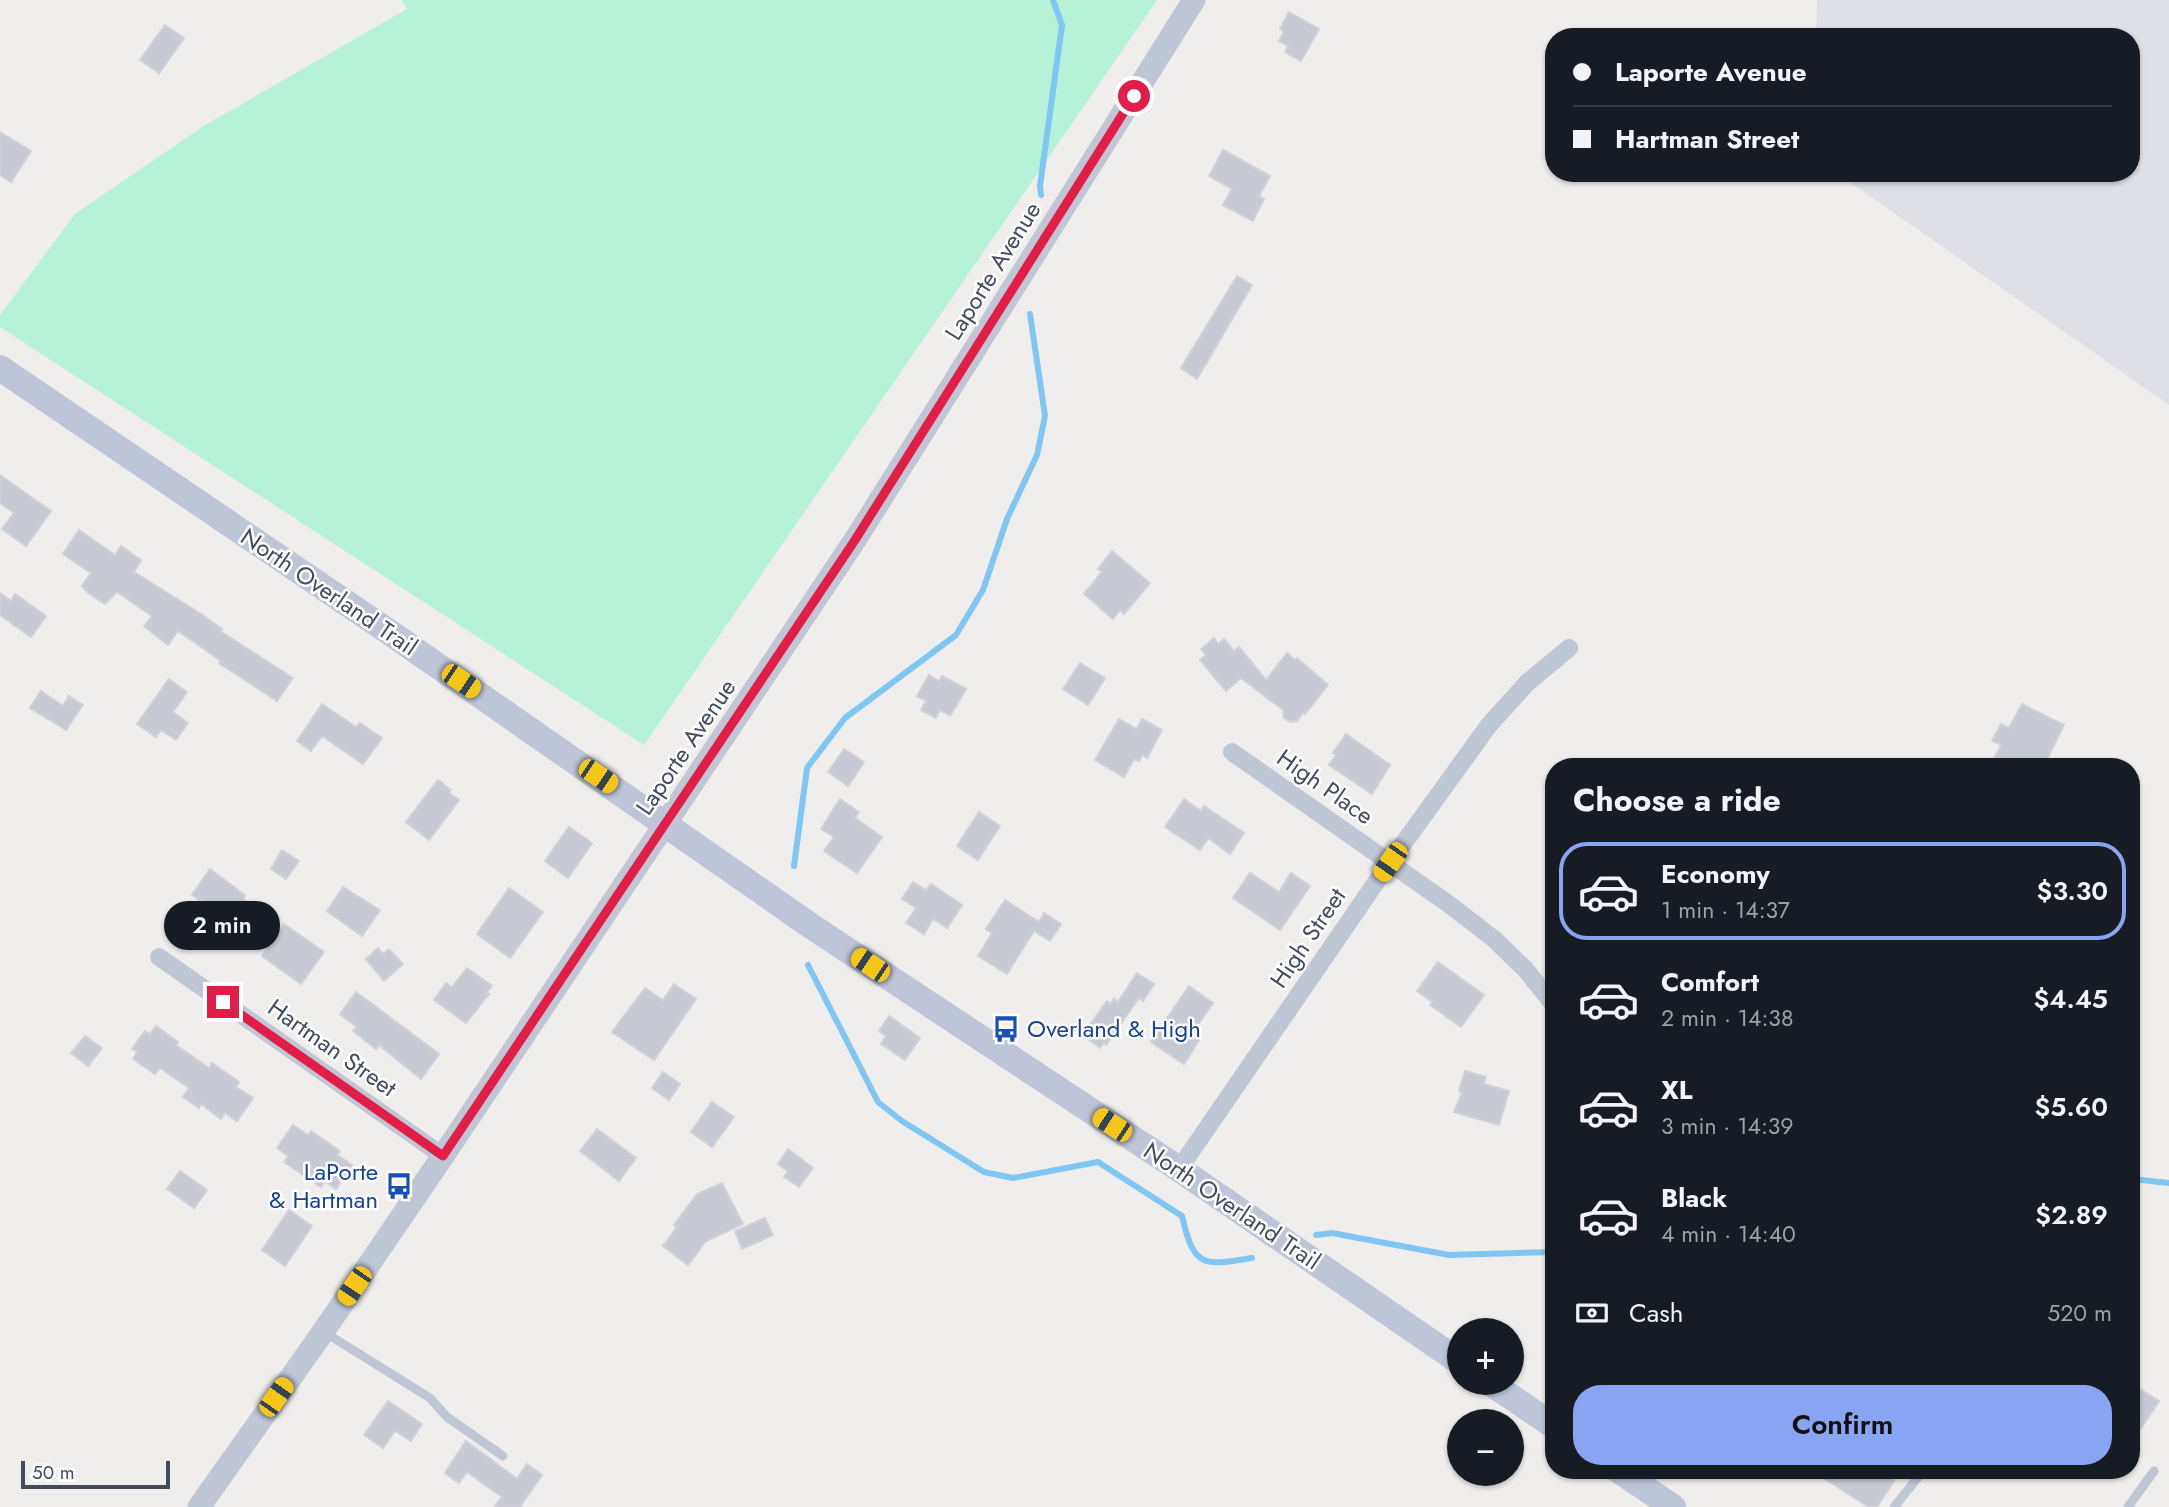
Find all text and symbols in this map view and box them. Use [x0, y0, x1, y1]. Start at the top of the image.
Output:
text: Laporte Avenue [1615, 53, 1807, 91]
route start [1118, 80, 1150, 112]
text: Hartman Street [1615, 120, 1799, 158]
street label: Laporte Avenue [936, 195, 1049, 347]
street label: North Overland Trail [234, 519, 425, 664]
car [438, 661, 485, 701]
street label: Laporte Avenue [627, 672, 744, 822]
street label: High Place [1270, 740, 1381, 833]
car [575, 756, 622, 796]
text: Choose a ride [1573, 777, 1781, 823]
car [1370, 839, 1411, 885]
text: Economy [1661, 855, 1770, 893]
icon: car [1577, 860, 1640, 923]
text: $3.30 [2037, 872, 2108, 910]
street label: High Street [1261, 880, 1354, 995]
text: 1 min · 14:37 [1661, 893, 1790, 927]
callout: 2 min [165, 900, 281, 950]
text: 2 min [192, 908, 252, 942]
car [847, 945, 894, 985]
text: Comfort [1661, 963, 1759, 1001]
icon: car [1577, 968, 1640, 1031]
text: $4.45 [2033, 980, 2108, 1018]
route end [207, 986, 239, 1018]
street label: Hartman Street [261, 990, 404, 1105]
text: 2 min · 14:38 [1661, 1001, 1793, 1035]
place label: Overland & High [1027, 1011, 1201, 1046]
bus stop icon: Overland & High [991, 1014, 1021, 1044]
text: XL [1661, 1071, 1693, 1109]
icon: car [1577, 1076, 1640, 1139]
text: $5.60 [2034, 1088, 2108, 1126]
car [1089, 1105, 1136, 1145]
text: 3 min · 14:39 [1661, 1109, 1794, 1143]
street label: North Overland Trail [1137, 1133, 1328, 1278]
place label: LaPorte & Hartman [269, 1154, 378, 1217]
bus stop icon: LaPorte & Hartman [384, 1171, 414, 1201]
text: Black [1661, 1179, 1727, 1217]
icon: car [1577, 1184, 1640, 1247]
text: $2.89 [2035, 1196, 2108, 1234]
text: 4 min · 14:40 [1661, 1217, 1796, 1251]
car [334, 1263, 375, 1309]
icon: cash [1573, 1294, 1611, 1332]
text: Cash [1629, 1294, 1683, 1332]
text: 520 m [2047, 1296, 2112, 1330]
map controls [1447, 1318, 1524, 1486]
button: + [1447, 1318, 1524, 1395]
car [256, 1374, 297, 1420]
button: Confirm [1573, 1385, 2112, 1465]
button: − [1447, 1409, 1524, 1486]
scale bar [21, 1458, 170, 1490]
text: 50 m [32, 1459, 75, 1486]

